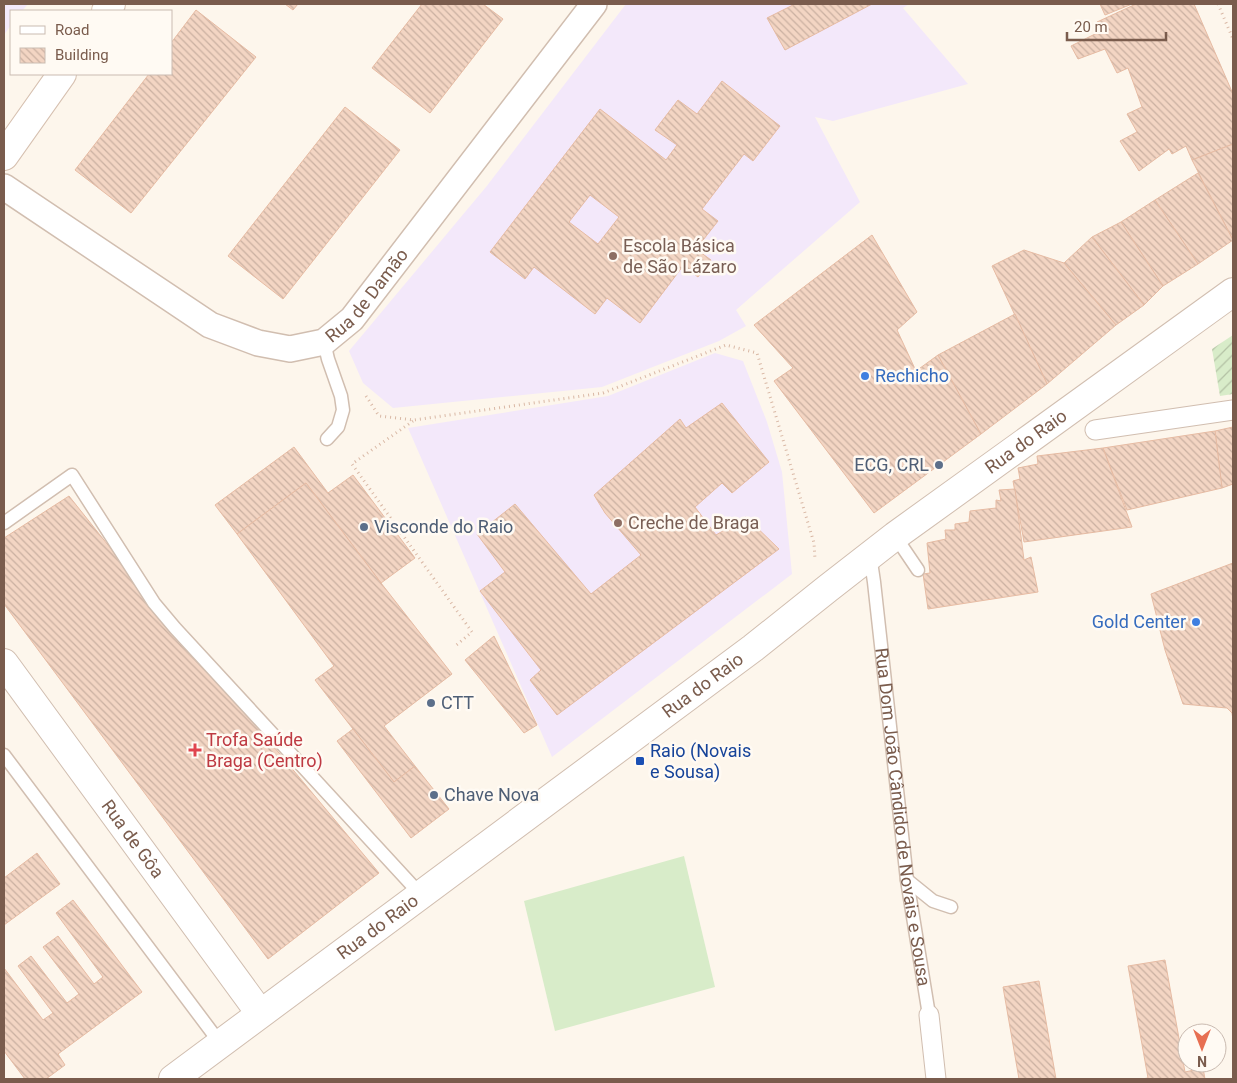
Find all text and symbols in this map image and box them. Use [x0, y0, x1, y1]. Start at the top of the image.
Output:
legend [10, 10, 172, 75]
scale bar [1067, 10, 1166, 42]
text: 20 m [1074, 18, 1108, 36]
text: Road [55, 21, 89, 39]
text: Building [55, 46, 109, 64]
place label: Escola Básica de São Lázaro [623, 235, 737, 277]
street label: Rua de Damão [321, 244, 412, 347]
marker: Escola Básica de São Lázaro [607, 250, 619, 262]
place label: Rechicho [875, 365, 949, 386]
marker: Rechicho [859, 370, 871, 382]
street label: Rua do Raio [981, 405, 1071, 478]
place label: ECG, CRL [854, 454, 929, 475]
marker: ECG, CRL [933, 459, 945, 471]
place label: Creche de Braga [628, 512, 759, 533]
place label: Visconde do Raio [374, 516, 513, 537]
marker: Creche de Braga [612, 517, 624, 529]
marker: Visconde do Raio [358, 521, 370, 533]
place label: Gold Center [1092, 611, 1186, 632]
marker: Gold Center [1190, 616, 1202, 628]
street label: Rua Dom João Cândido de Novais e Sousa [871, 647, 935, 988]
street label: Rua do Raio [658, 648, 747, 722]
place label: CTT [441, 692, 474, 713]
marker: CTT [425, 697, 437, 709]
place label: Trofa Saúde Braga (Centro) [206, 729, 323, 772]
place label: Raio (Novais e Sousa) [650, 740, 751, 783]
marker: Trofa Saúde Braga (Centro) [188, 743, 202, 757]
marker: Raio (Novais e Sousa) [634, 755, 646, 767]
place label: Chave Nova [444, 784, 539, 805]
marker: Chave Nova [428, 789, 440, 801]
street label: Rua de Gôa [98, 795, 169, 882]
street label: Rua do Raio [333, 890, 422, 963]
north arrow [1177, 1023, 1227, 1073]
text: N [1197, 1053, 1207, 1069]

